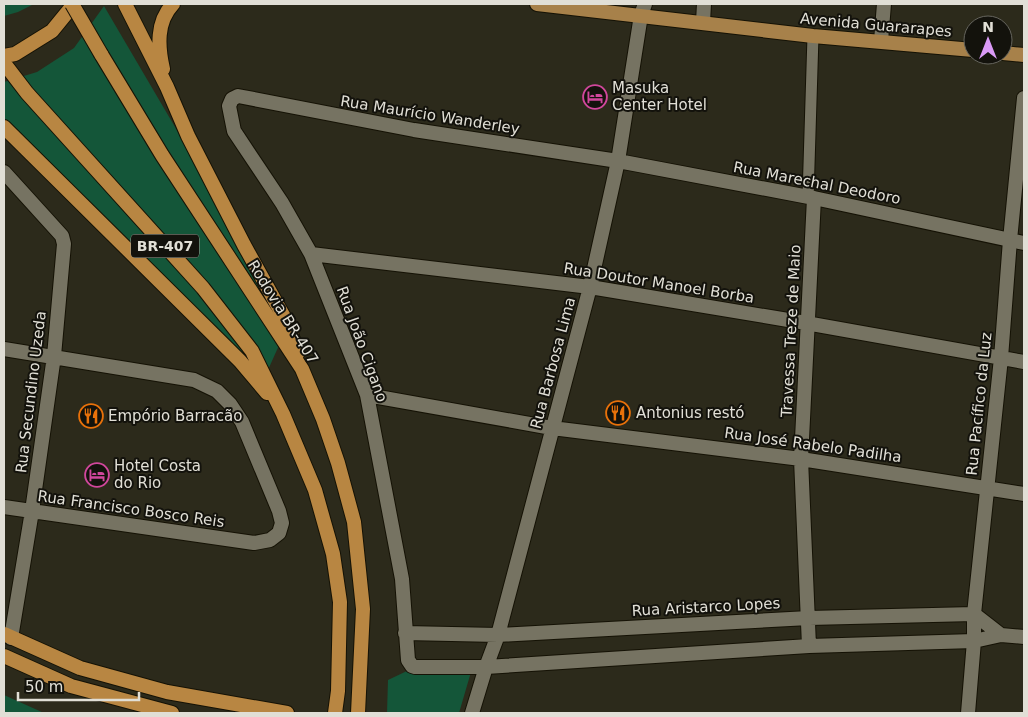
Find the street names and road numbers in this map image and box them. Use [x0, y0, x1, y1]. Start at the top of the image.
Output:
street label: Avenida Guararapes [799, 9, 953, 41]
street label: Rua Maurício Wanderley [339, 92, 521, 138]
street label: Rua Marechal Deodoro [732, 158, 902, 208]
road number: BR-407 [131, 235, 199, 258]
street label: Travessa Treze de Maio [777, 244, 805, 419]
street label: Rodovia BR-407 [244, 257, 322, 367]
street label: Rua Doutor Manoel Borba [562, 259, 756, 307]
street label: Rua João Cigano [333, 284, 391, 404]
street label: Rua Barbosa Lima [527, 295, 579, 431]
street label: Rua Secundino Uzeda [12, 310, 50, 474]
street label: Rua Pacífico da Luz [963, 331, 995, 476]
street label: Rua José Rabelo Padilha [723, 424, 903, 466]
street label: Rua Francisco Bosco Reis [36, 487, 226, 531]
street label: Rua Aristarco Lopes [631, 594, 781, 620]

